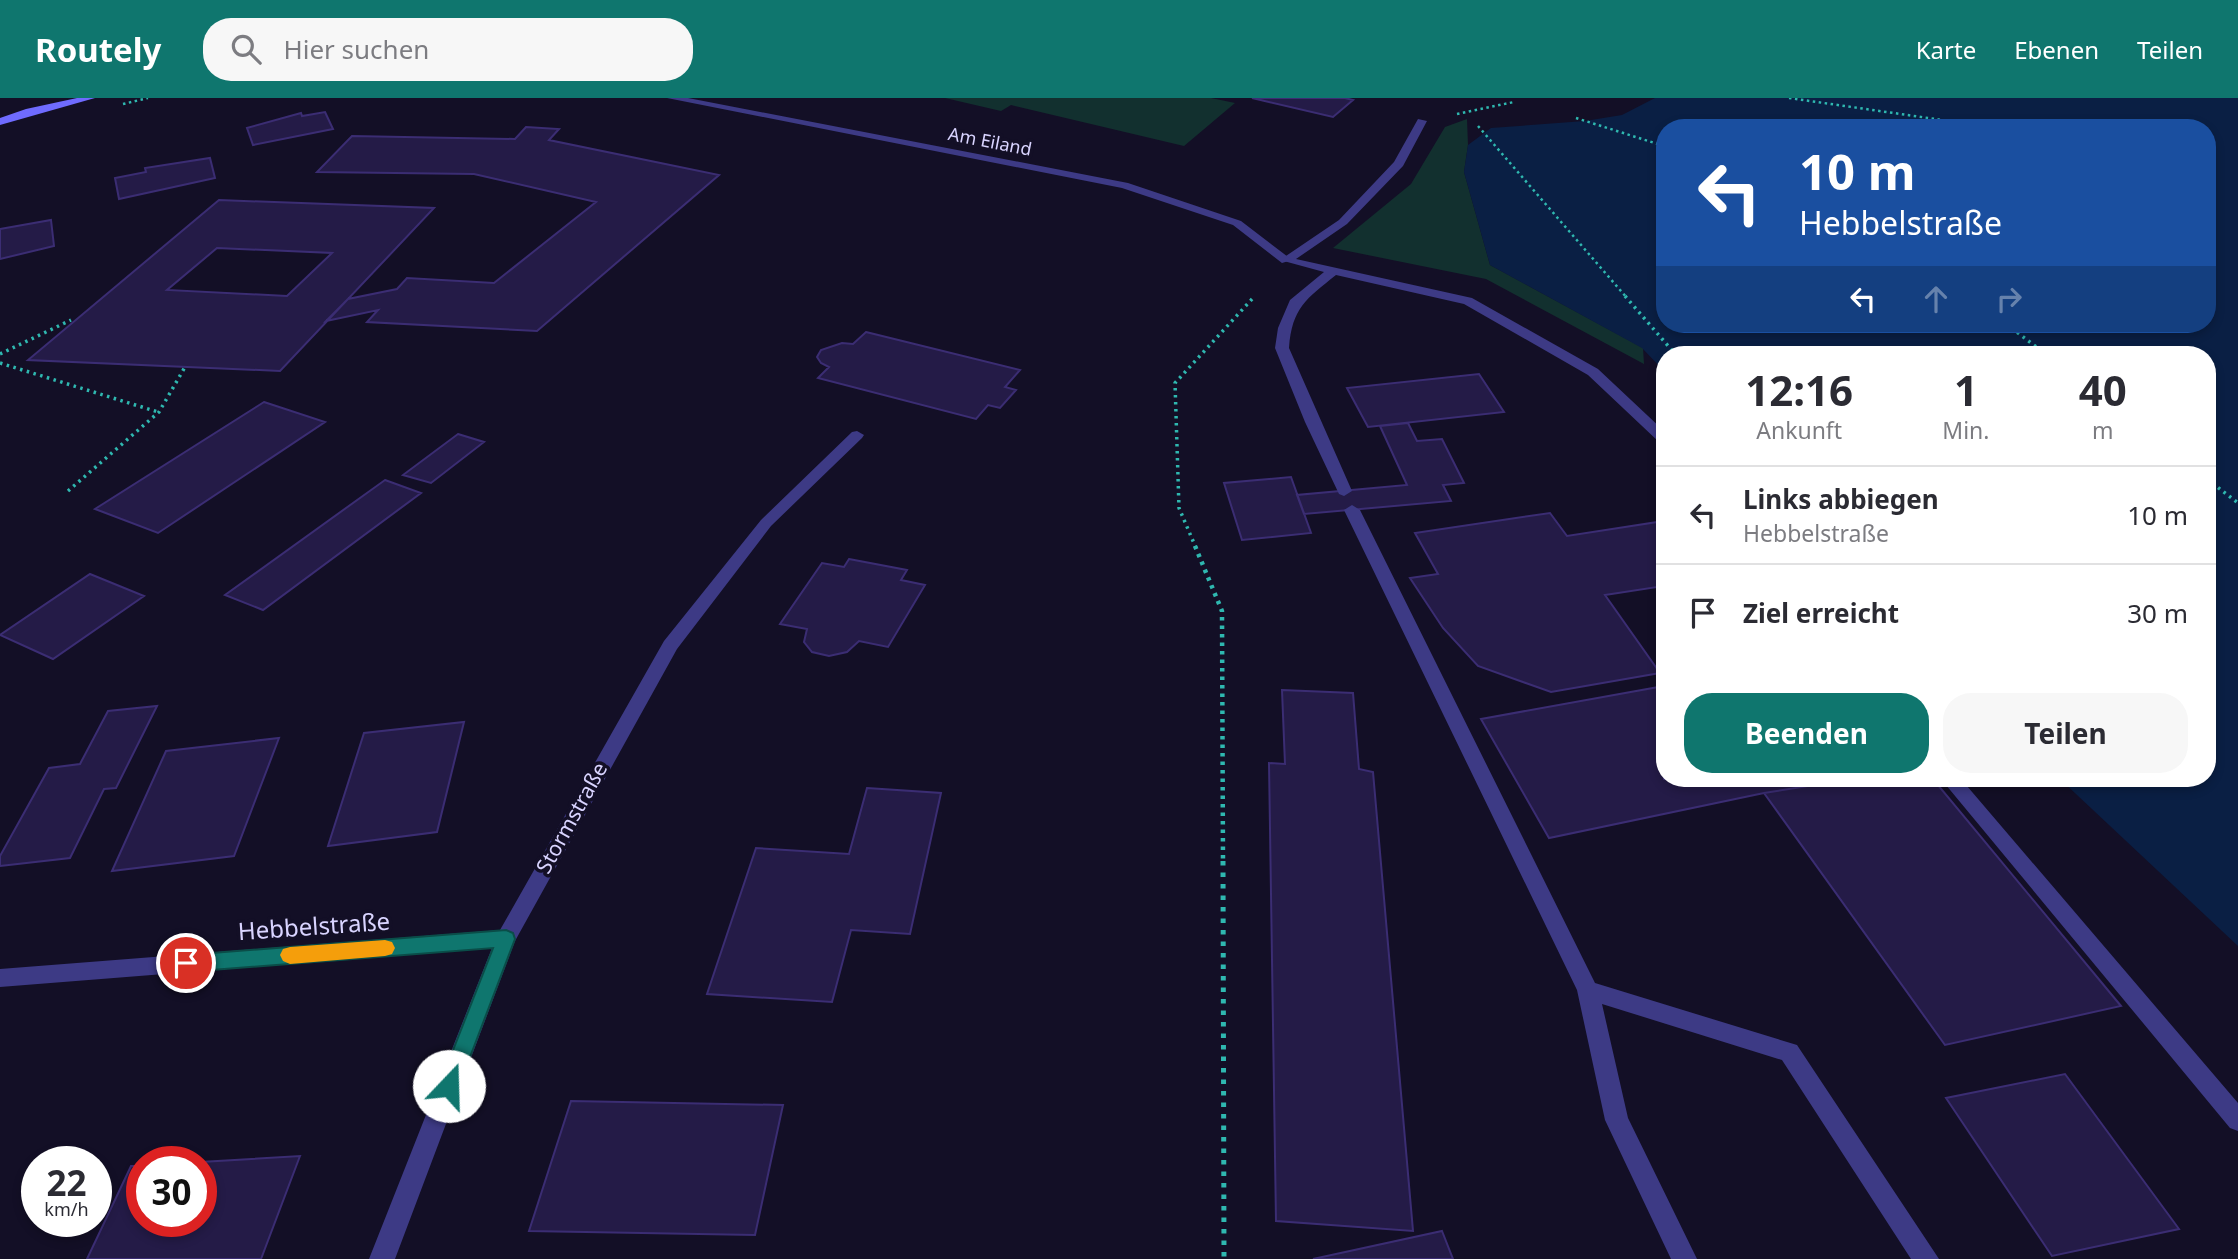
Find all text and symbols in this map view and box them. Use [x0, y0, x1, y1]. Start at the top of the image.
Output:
search box [203, 18, 693, 81]
text: Routely [35, 27, 161, 72]
icon: search [227, 30, 265, 68]
text: Hier suchen [283, 31, 429, 67]
text: Karte [1916, 33, 1976, 66]
text: Ebenen [2014, 33, 2099, 66]
text: Teilen [2137, 33, 2203, 66]
street label: Am Eiland [946, 121, 1034, 161]
text: 10 m [1799, 138, 1916, 204]
icon: left [1684, 147, 1775, 238]
text: Hebbelstraße [1799, 201, 2002, 244]
icon: left [1844, 280, 1882, 318]
icon: ahead [1917, 280, 1955, 318]
icon: right [1990, 280, 2028, 318]
text: 12:16 [1745, 361, 1853, 418]
text: 1 [1954, 361, 1978, 418]
text: 40 [2079, 361, 2127, 418]
text: Ankunft [1756, 414, 1842, 446]
text: Min. [1942, 414, 1990, 446]
text: m [2092, 414, 2113, 446]
text: Links abbiegen [1743, 481, 1939, 517]
icon: left [1684, 496, 1722, 534]
text: 10 m [2127, 497, 2188, 533]
text: Hebbelstraße [1743, 517, 1889, 549]
icon: arrive [1684, 594, 1722, 632]
text: Ziel erreicht [1743, 595, 1899, 631]
text: 30 m [2127, 595, 2188, 631]
button: Beenden [1684, 693, 1929, 773]
button: Teilen [1943, 693, 2188, 773]
street label: Stormstraße [529, 757, 613, 878]
street label: Hebbelstraße [237, 904, 391, 947]
pin [156, 933, 216, 993]
icon: arrive [167, 944, 205, 982]
position arrow [412, 1049, 486, 1123]
speed limit sign: 30 [126, 1146, 217, 1237]
text: 22 [46, 1159, 87, 1206]
text: km/h [44, 1197, 89, 1221]

